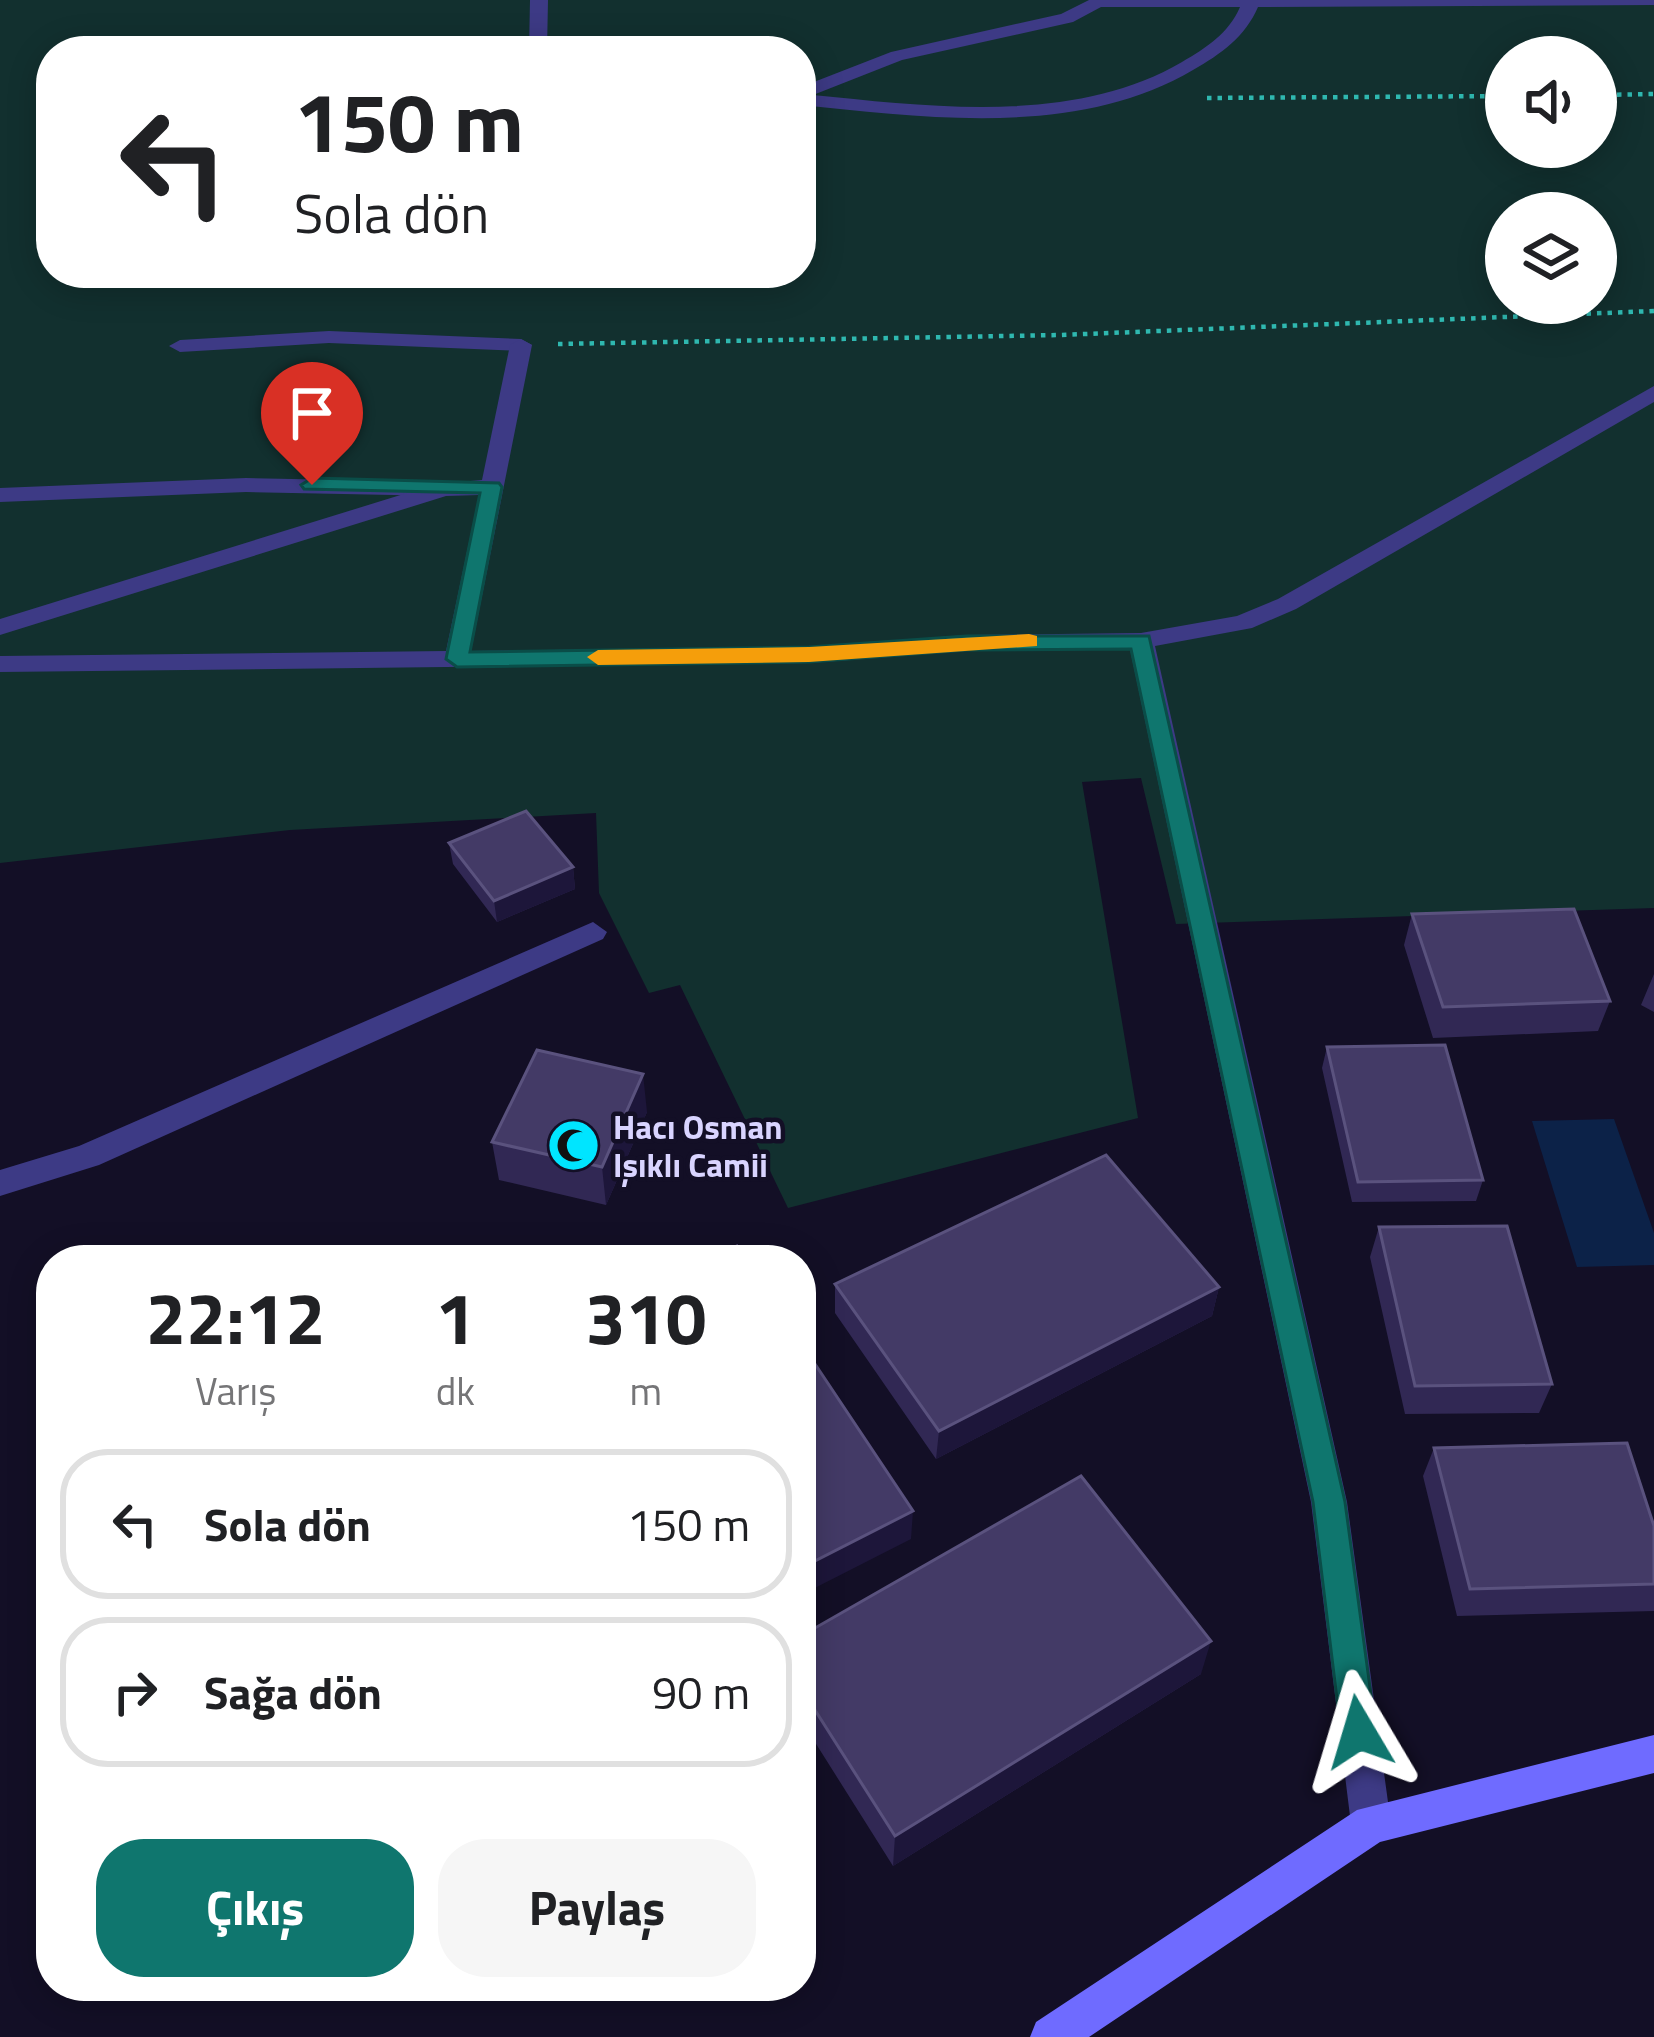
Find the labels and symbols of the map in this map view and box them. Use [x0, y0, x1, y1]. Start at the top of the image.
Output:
pin [261, 362, 363, 485]
place label: Hacı Osman Işıklı Camii [613, 1102, 783, 1190]
mosque icon: Hacı Osman Işıklı Camii [546, 1118, 602, 1174]
position arrow [1296, 1669, 1422, 1795]

